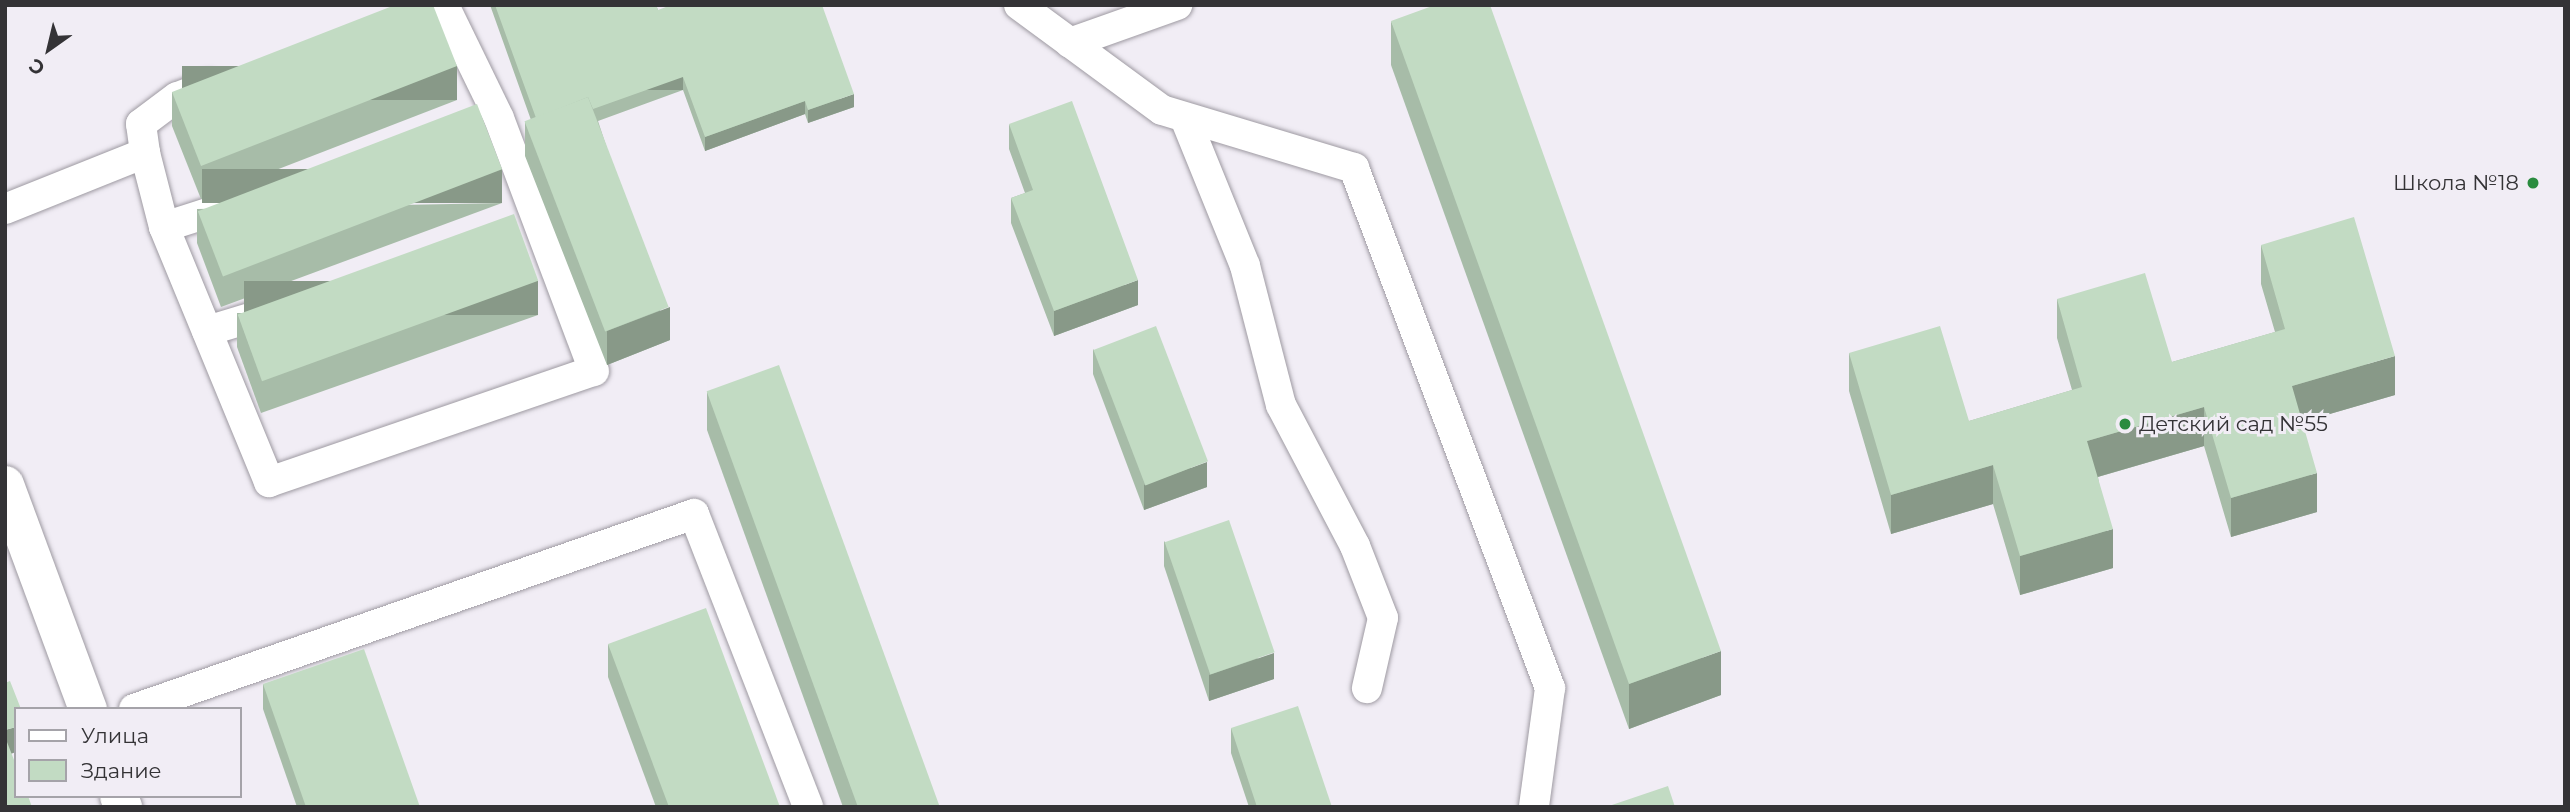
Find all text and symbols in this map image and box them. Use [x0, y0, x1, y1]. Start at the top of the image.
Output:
north arrow [14, 14, 84, 84]
text: С [25, 53, 49, 80]
place label: Школа №18 [2393, 170, 2519, 196]
marker: Школа №18 [2525, 175, 2541, 191]
place label: Детский сад №55 [2139, 411, 2328, 437]
marker: Детский сад №55 [2117, 416, 2133, 432]
legend [14, 707, 242, 798]
text: Улица [81, 723, 149, 748]
text: Здание [81, 758, 162, 783]

